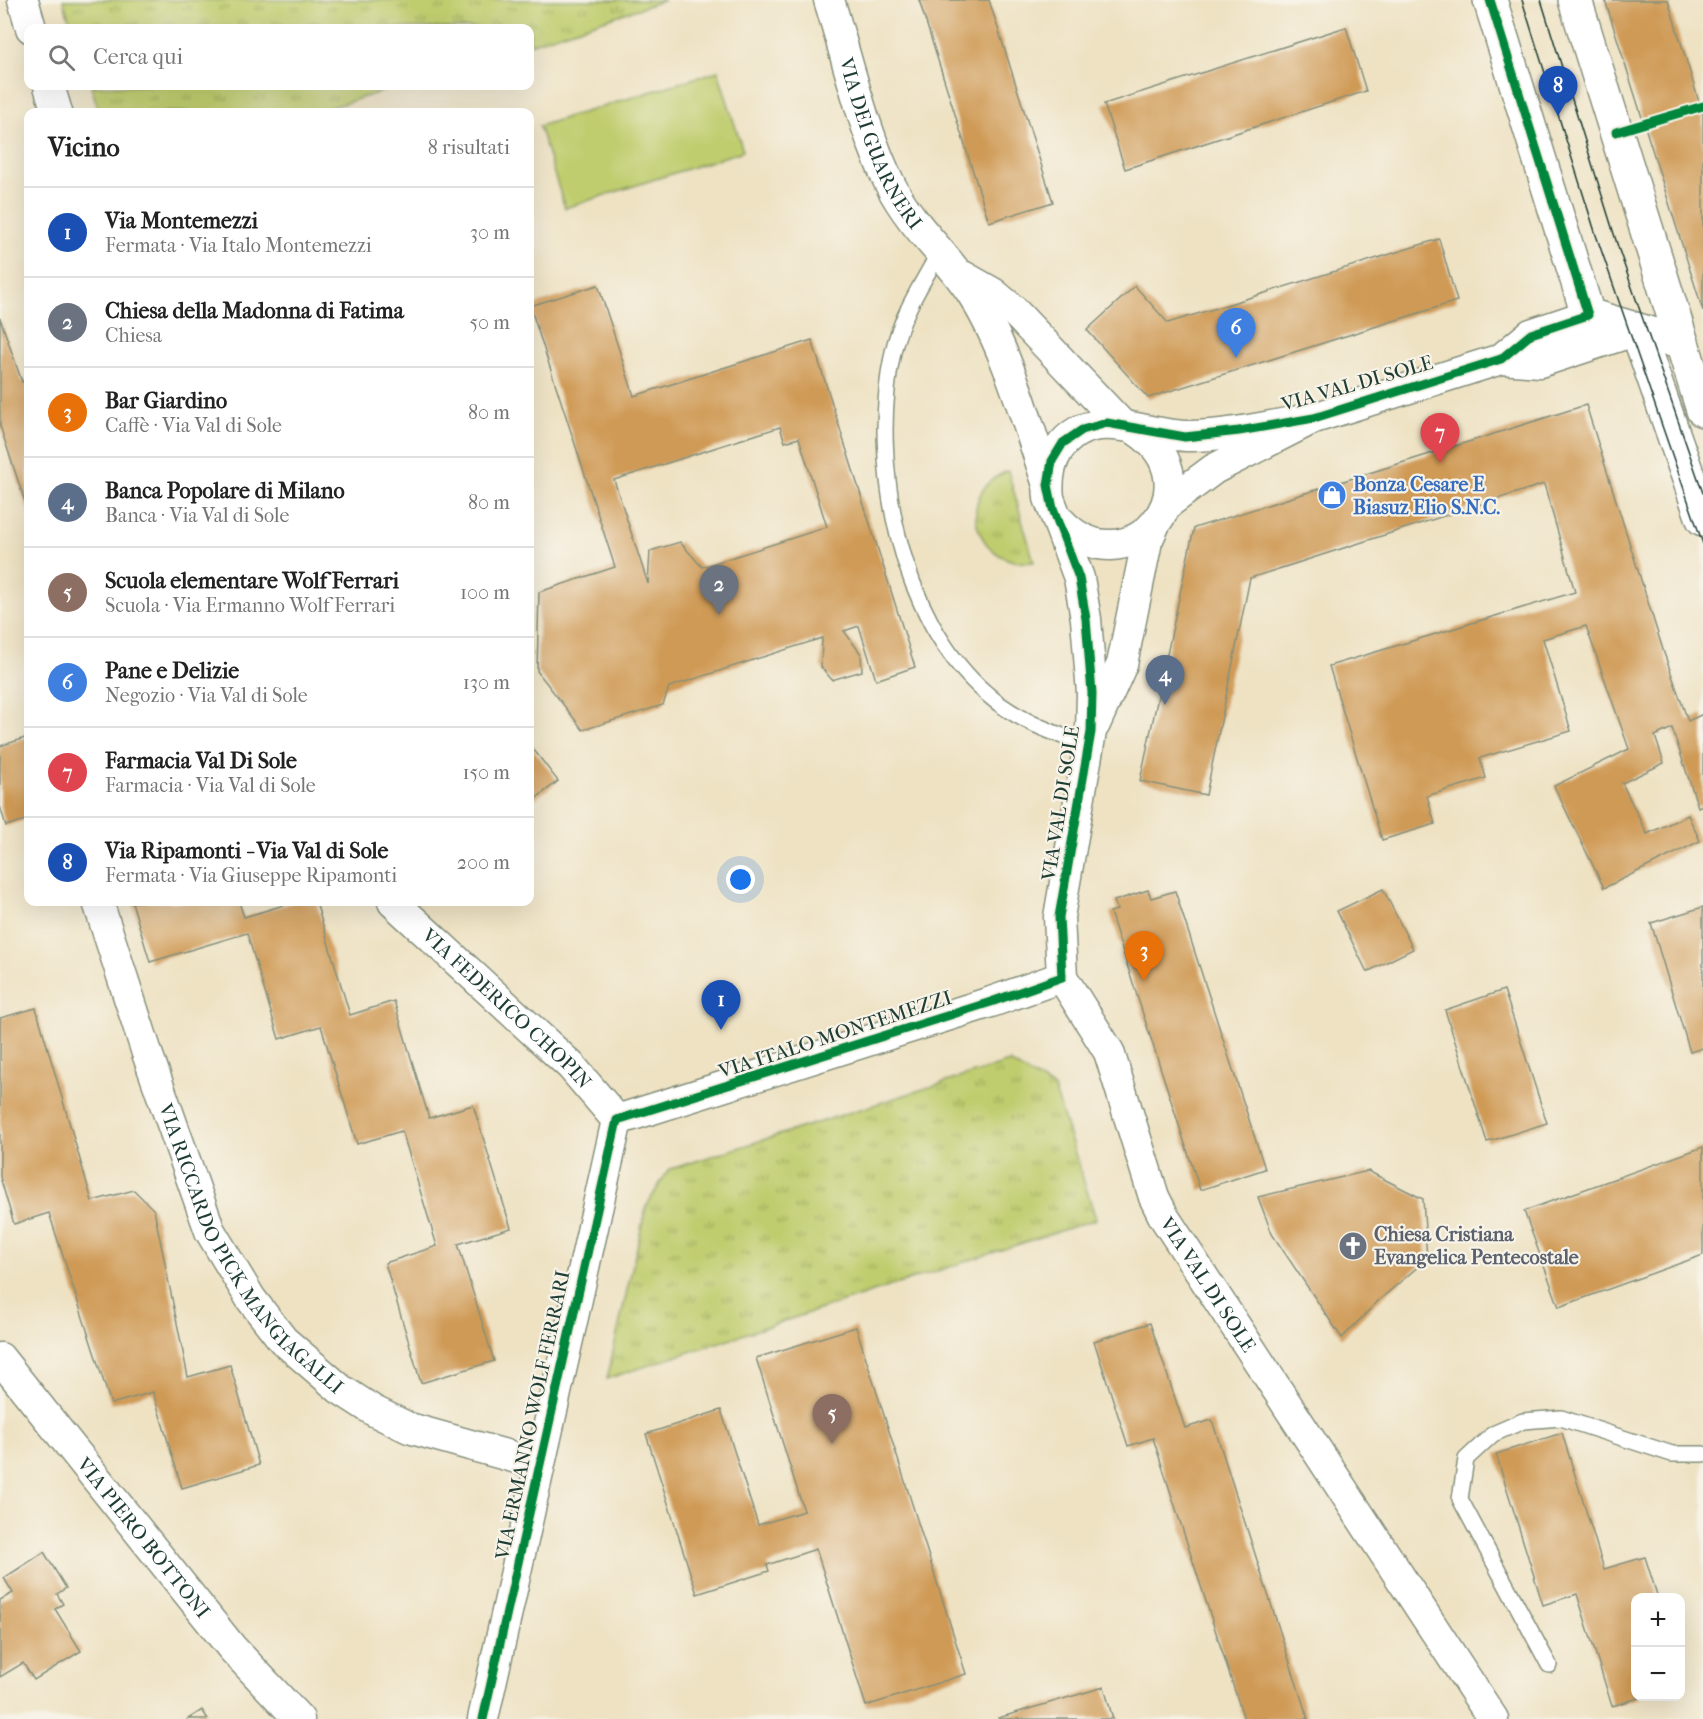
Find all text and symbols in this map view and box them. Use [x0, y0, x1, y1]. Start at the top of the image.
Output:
search box [24, 24, 534, 90]
icon: search [45, 41, 78, 74]
text: Cerca qui [93, 44, 183, 70]
street label: VIA DEI GUARNERI [834, 54, 927, 234]
pin: 8 [1538, 66, 1578, 116]
text: Vicino [48, 132, 120, 163]
text: 8 risultati [428, 136, 510, 159]
text: Via Montemezzi [105, 208, 258, 234]
text: 1 [64, 221, 71, 244]
text: 30 m [470, 221, 510, 244]
text: Fermata · Via Italo Montemezzi [105, 234, 372, 257]
text: Chiesa della Madonna di Fatima [105, 298, 404, 324]
pin: 6 [1216, 308, 1256, 358]
text: 2 [62, 311, 73, 334]
text: 50 m [469, 311, 510, 334]
text: Chiesa [105, 324, 162, 347]
street label: VIA VAL DI SOLE [1278, 351, 1436, 416]
text: Bar Giardino [105, 388, 227, 414]
text: 3 [63, 401, 72, 424]
text: 80 m [468, 401, 510, 424]
text: Caffè · Via Val di Sole [105, 414, 282, 437]
pin: 7 [1420, 414, 1460, 463]
place label: Bonza Cesare E Biasuz Elio S.N.C. [1353, 473, 1500, 519]
text: Banca Popolare di Milano [105, 478, 345, 504]
shop icon: Bonza Cesare E Biasuz Elio S.N.C. [1316, 479, 1348, 511]
text: 4 [62, 491, 73, 514]
text: 80 m [468, 491, 510, 514]
text: Banca · Via Val di Sole [105, 504, 289, 527]
pin: 2 [700, 566, 738, 615]
text: Scuola elementare Wolf Ferrari [105, 568, 399, 594]
text: 5 [63, 581, 72, 604]
text: 100 m [460, 581, 510, 604]
text: Scuola · Via Ermanno Wolf Ferrari [105, 594, 395, 617]
pin: 4 [1146, 656, 1184, 705]
text: Pane e Delizie [105, 658, 239, 684]
text: 6 [62, 671, 73, 694]
text: 130 m [463, 671, 510, 694]
text: Negozio · Via Val di Sole [105, 684, 308, 707]
street label: VIA VAL DI SOLE [1037, 724, 1084, 883]
text: Farmacia Val Di Sole [105, 748, 297, 774]
text: 7 [63, 761, 72, 784]
text: 150 m [462, 761, 510, 784]
text: Farmacia · Via Val di Sole [105, 774, 316, 797]
text: Via Ripamonti - Via Val di Sole [105, 838, 388, 864]
text: 8 [62, 851, 73, 874]
text: 200 m [457, 851, 510, 874]
text: Fermata · Via Giuseppe Ripamonti [105, 864, 397, 887]
your location [726, 865, 755, 894]
street label: VIA FEDERICO CHOPIN [417, 923, 596, 1093]
pin: 3 [1124, 932, 1164, 981]
pin: 1 [702, 980, 740, 1030]
street label: VIA ITALO MONTEMEZZI [715, 986, 955, 1083]
street label: VIA RICCARDO PICK MANGIAGALLI [154, 1100, 348, 1399]
street label: VIA VAL DI SOLE [1155, 1212, 1260, 1357]
place label: Chiesa Cristiana Evangelica Pentecostale [1374, 1223, 1579, 1269]
church icon: Chiesa Cristiana Evangelica Pentecostale [1337, 1230, 1369, 1262]
street label: VIA ERMANNO WOLF FERRARI [490, 1268, 574, 1563]
pin: 5 [812, 1394, 852, 1444]
street label: VIA PIERO BOTTONI [72, 1452, 215, 1623]
map controls [1631, 1593, 1685, 1701]
button: + [1631, 1593, 1685, 1647]
button: − [1631, 1647, 1685, 1701]

